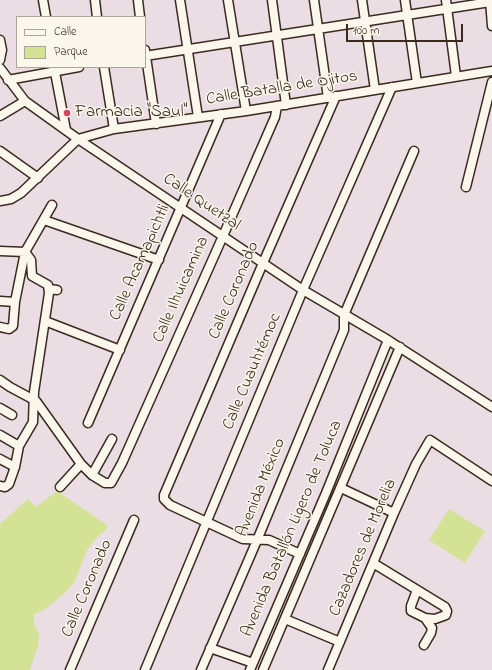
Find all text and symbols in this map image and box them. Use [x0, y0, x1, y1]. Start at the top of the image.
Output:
legend [16, 16, 146, 68]
scale bar [348, 16, 465, 42]
text: 100 m [353, 22, 380, 40]
text: Calle [54, 23, 76, 41]
text: Parque [54, 43, 88, 61]
street label: Calle Batalla de Ojitos [205, 67, 359, 111]
place label: Farmacia "Saul" [75, 103, 187, 123]
marker: Farmacia "Saul" [62, 108, 72, 118]
street label: Calle Quetzal [158, 170, 244, 236]
street label: Calle Acamapichtli [106, 202, 176, 324]
street label: Calle Ilhuicamina [149, 234, 215, 346]
street label: Calle Coronado [205, 239, 265, 343]
street label: Calle Cuauhtémoc [219, 311, 287, 433]
street label: Avenida Batallón Ligero de Toluca [238, 418, 348, 640]
street label: Avenida México [233, 436, 291, 540]
street label: Cazadores de Morelia [326, 476, 402, 620]
street label: Calle Coronado [58, 537, 118, 641]

